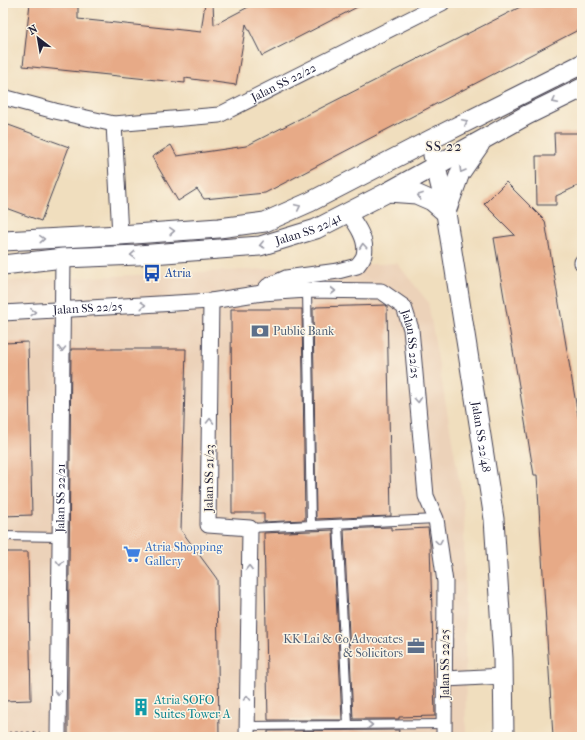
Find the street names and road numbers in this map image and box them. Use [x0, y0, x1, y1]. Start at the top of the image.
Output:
street label: Jalan SS 22/22 [248, 60, 318, 105]
street label: Jalan SS 22/41 [273, 210, 344, 248]
street label: Jalan SS 22/25 [52, 299, 123, 317]
street label: Jalan SS 22/25 [398, 307, 422, 379]
street label: Jalan SS 22/48 [469, 400, 494, 473]
street label: Jalan SS 21/23 [201, 444, 217, 513]
street label: Jalan SS 22/21 [53, 463, 68, 534]
street label: Jalan SS 22/25 [438, 629, 452, 700]

